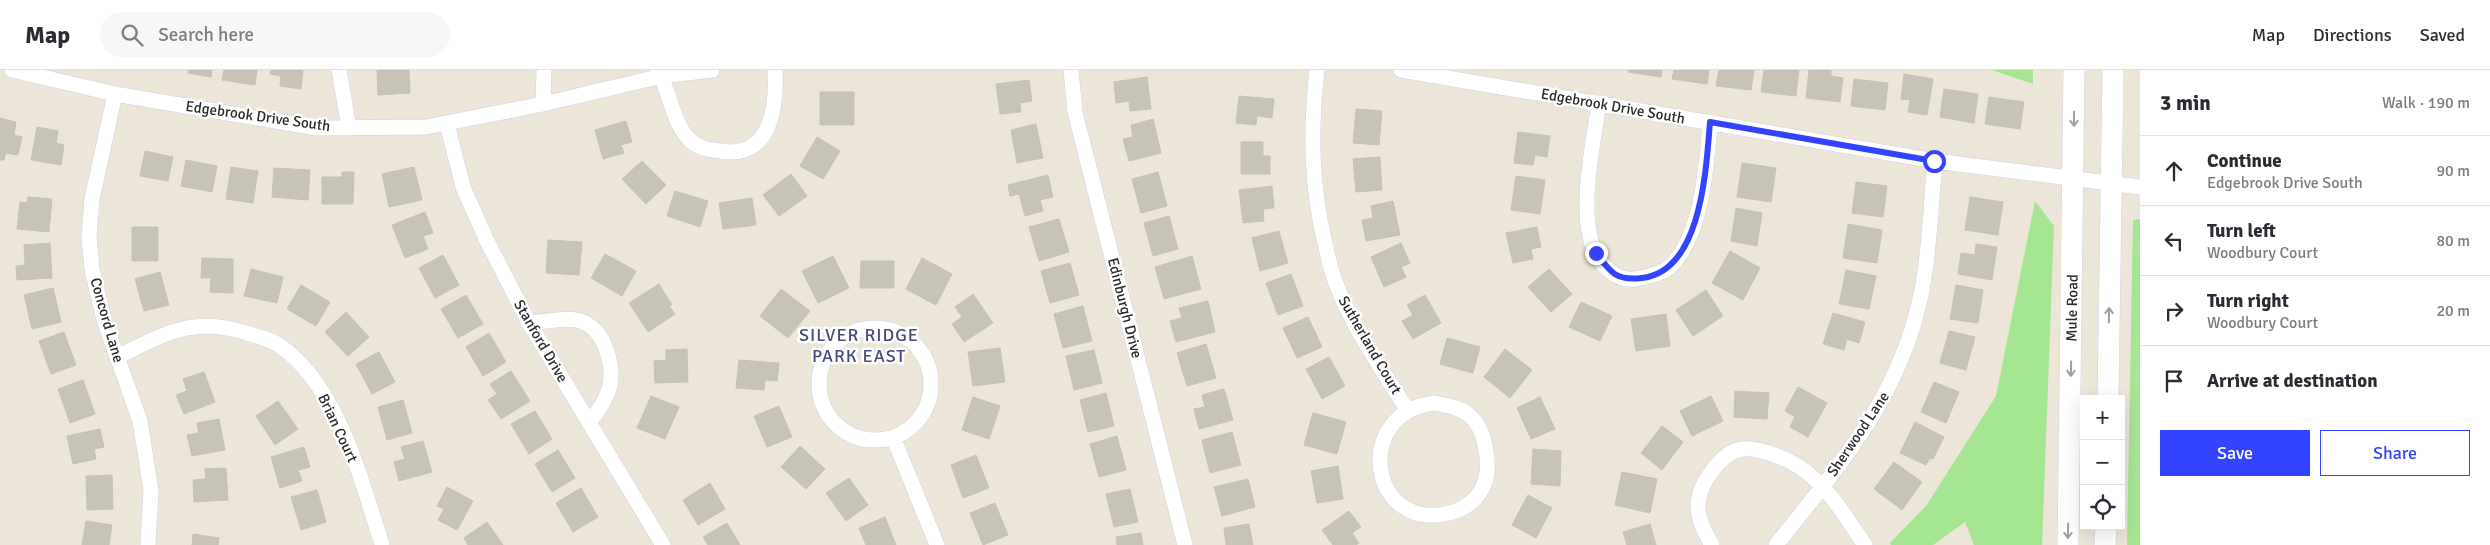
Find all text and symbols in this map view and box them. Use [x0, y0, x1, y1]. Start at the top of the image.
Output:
search box [100, 12, 450, 57]
text: Map [25, 20, 70, 50]
icon: search [118, 21, 146, 49]
text: Search here [158, 23, 254, 47]
text: Map [2252, 24, 2285, 46]
text: Directions [2313, 24, 2392, 46]
text: Saved [2420, 24, 2465, 46]
street label: Edgebrook Drive South [1540, 84, 1686, 128]
text: 3 min [2160, 90, 2211, 116]
text: Walk · 190 m [2382, 93, 2470, 113]
street label: Edgebrook Drive South [185, 97, 331, 135]
one-way arrow [2069, 110, 2079, 126]
text: Continue [2207, 149, 2282, 173]
route start [1923, 150, 1946, 173]
icon: ahead [2160, 157, 2188, 185]
text: 90 m [2436, 161, 2470, 181]
text: Edgebrook Drive South [2207, 173, 2363, 193]
text: Turn left [2207, 219, 2276, 243]
icon: left [2160, 227, 2188, 255]
text: 80 m [2436, 231, 2470, 251]
route end [1585, 242, 1608, 265]
text: Woodbury Court [2207, 243, 2318, 263]
street label: Edinburgh Drive [1104, 256, 1146, 360]
street label: Mule Road [2062, 274, 2082, 342]
street label: Concord Lane [86, 276, 128, 364]
text: Turn right [2207, 289, 2289, 313]
street label: Sutherland Court [1335, 293, 1405, 397]
street label: Stanford Drive [510, 297, 572, 385]
icon: right [2160, 297, 2188, 325]
text: 20 m [2436, 301, 2470, 321]
one-way arrow [2105, 307, 2114, 323]
text: Woodbury Court [2207, 313, 2318, 333]
district label: SILVER RIDGE PARK EAST [799, 324, 919, 367]
one-way arrow [2066, 360, 2076, 376]
icon: arrive [2160, 367, 2188, 395]
text: Arrive at destination [2207, 369, 2378, 393]
street label: Sherwood Lane [1823, 388, 1893, 480]
street label: Brian Court [314, 391, 362, 465]
map controls [2080, 395, 2125, 530]
button: + [2080, 395, 2125, 440]
button: Save [2160, 430, 2310, 476]
button: Share [2320, 430, 2470, 476]
button: − [2080, 440, 2125, 485]
button: locate [2080, 485, 2125, 530]
one-way arrow [2063, 522, 2073, 539]

